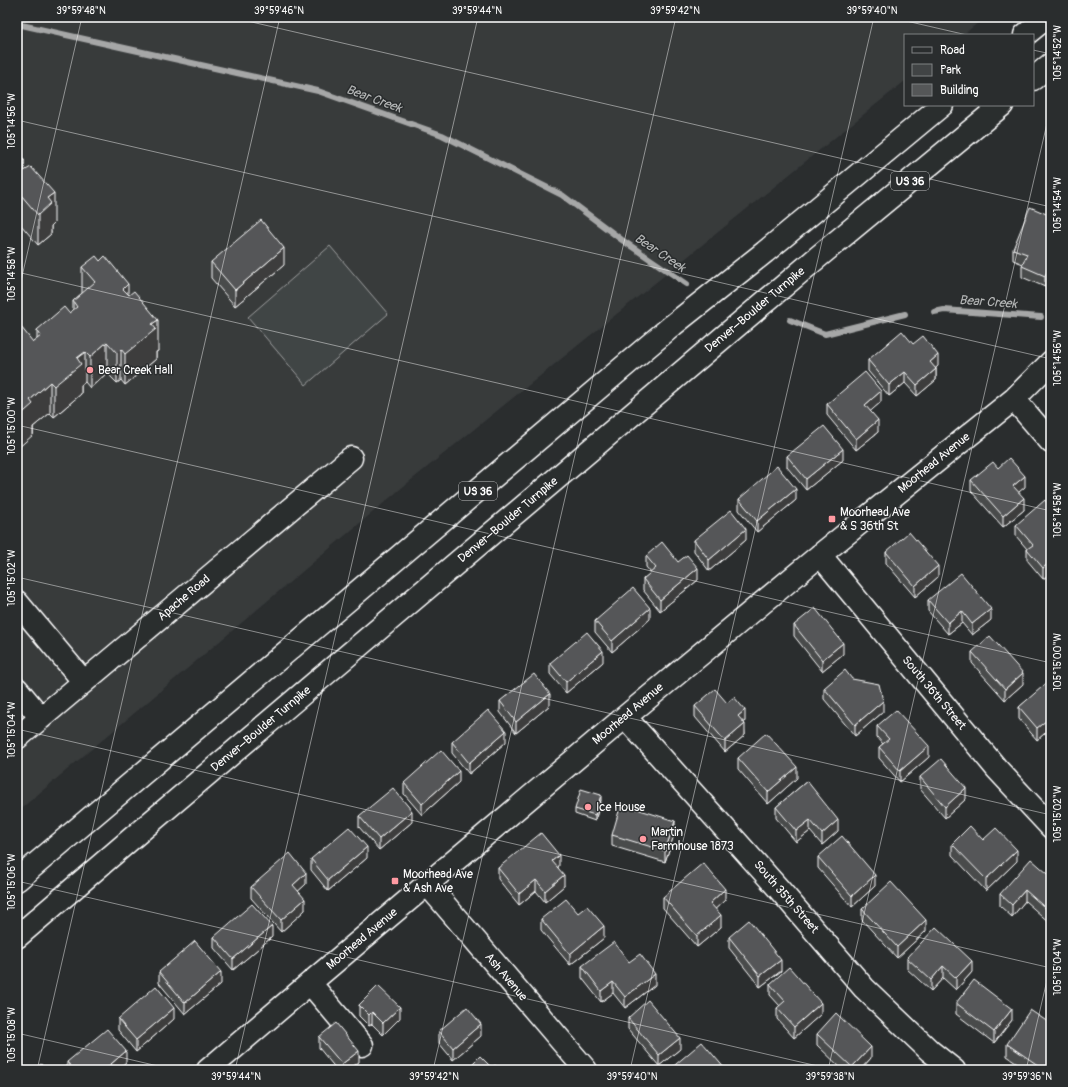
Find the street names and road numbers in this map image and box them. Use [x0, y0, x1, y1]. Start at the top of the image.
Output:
road number: US 36 [891, 172, 929, 190]
street label: Denver–Boulder Turnpike [702, 264, 808, 356]
street label: Moorhead Avenue [895, 429, 973, 497]
street label: Denver–Boulder Turnpike [455, 474, 561, 566]
road number: US 36 [459, 482, 497, 500]
street label: Apache Road [155, 572, 213, 624]
street label: South 36th Street [899, 653, 969, 733]
street label: Moorhead Avenue [589, 680, 667, 748]
street label: Denver–Boulder Turnpike [208, 683, 314, 775]
street label: South 35th Street [750, 858, 822, 937]
street label: Moorhead Avenue [323, 905, 401, 973]
street label: Ash Avenue [482, 950, 531, 1004]

